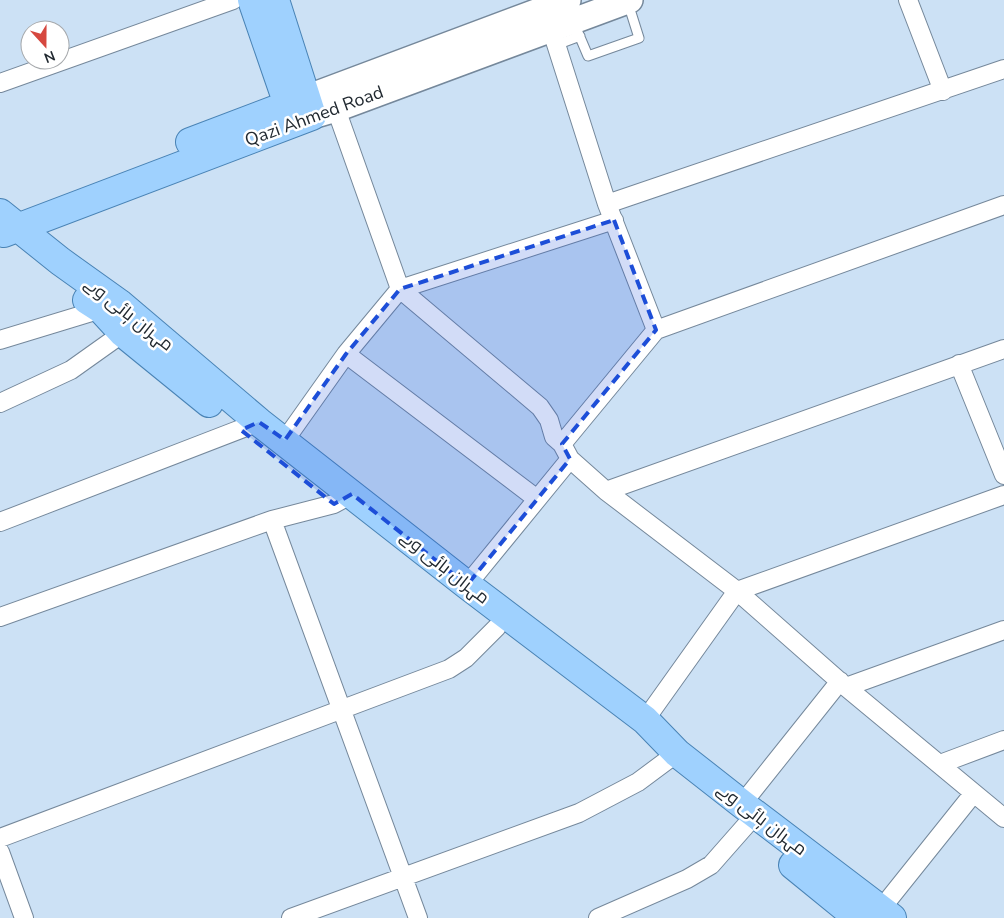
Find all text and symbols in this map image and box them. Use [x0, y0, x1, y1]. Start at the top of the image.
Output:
north arrow [20, 20, 70, 70]
text: N [41, 46, 58, 67]
street label: Qazi Ahmed Road [241, 80, 387, 152]
street label: مہران ہائی وے [79, 272, 179, 356]
street label: مہران ہائی وے [395, 525, 495, 609]
street label: مہران ہائی وے [712, 777, 812, 861]

